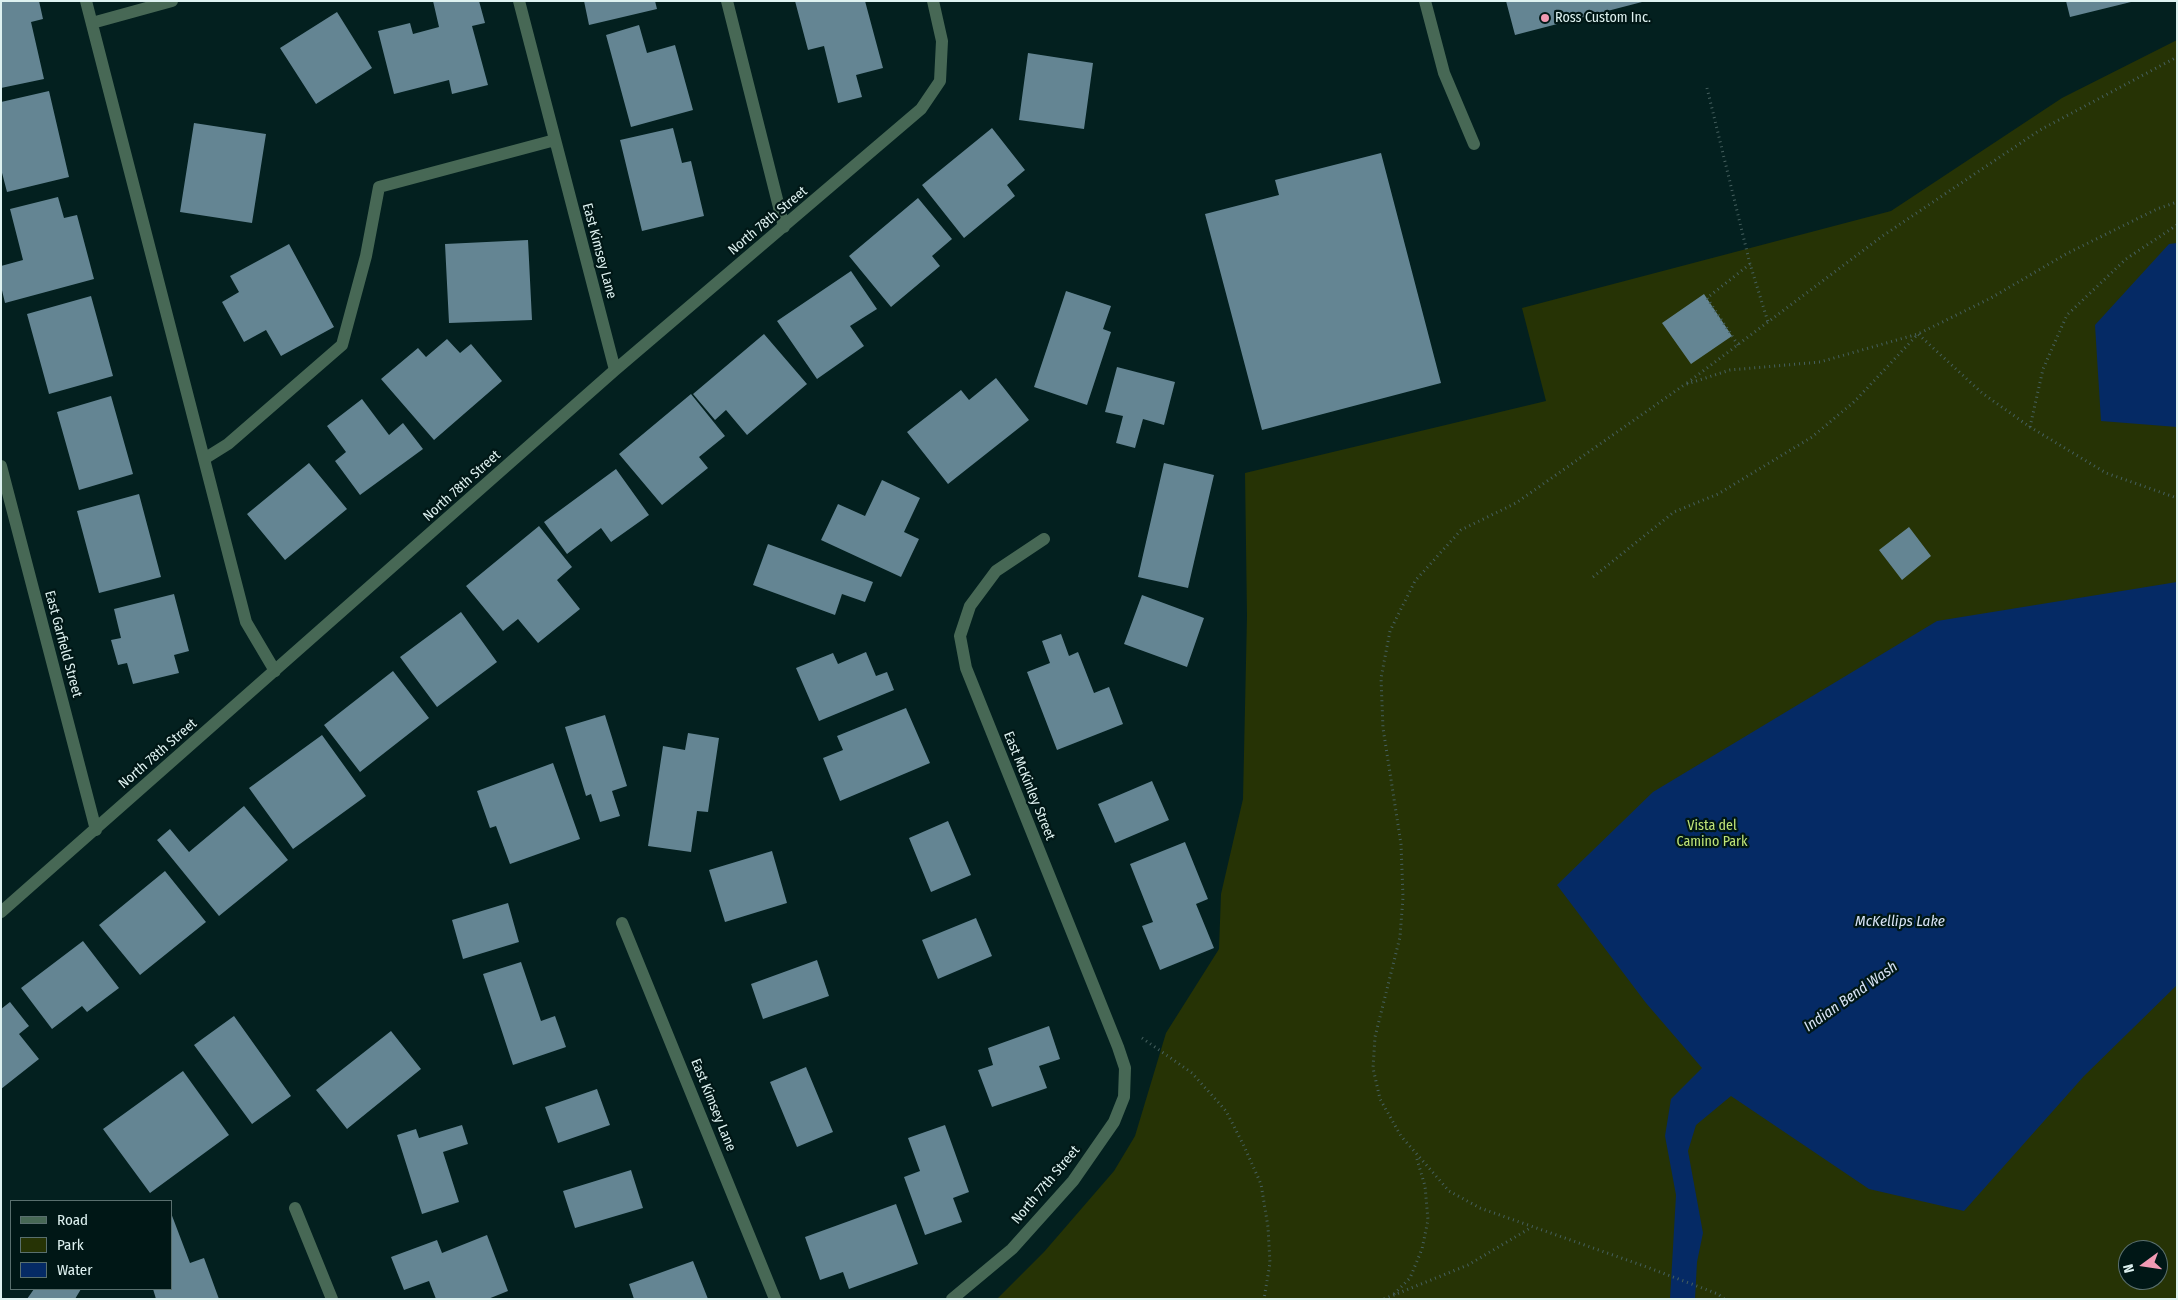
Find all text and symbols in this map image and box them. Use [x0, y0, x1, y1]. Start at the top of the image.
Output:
place label: Ross Custom Inc. [1555, 10, 1651, 26]
marker: Ross Custom Inc. [1539, 12, 1551, 24]
street label: North 78th Street [725, 183, 811, 259]
street label: East Kimsey Lane [578, 201, 620, 301]
street label: North 78th Street [420, 447, 504, 525]
street label: East Garfield Street [41, 589, 85, 699]
street label: North 78th Street [115, 715, 201, 793]
street label: East McKinley Street [1000, 729, 1058, 843]
park label: Vista del Camino Park [1676, 818, 1748, 850]
water label: McKellips Lake [1855, 913, 1945, 931]
water label: Indian Bend Wash [1801, 958, 1901, 1036]
street label: East Kimsey Lane [687, 1056, 739, 1154]
street label: North 77th Street [1008, 1142, 1084, 1228]
legend [10, 1200, 172, 1290]
text: Road [57, 1211, 88, 1229]
text: Park [57, 1236, 84, 1254]
north arrow [2118, 1240, 2168, 1290]
text: Water [57, 1261, 92, 1279]
text: N [2120, 1262, 2138, 1275]

